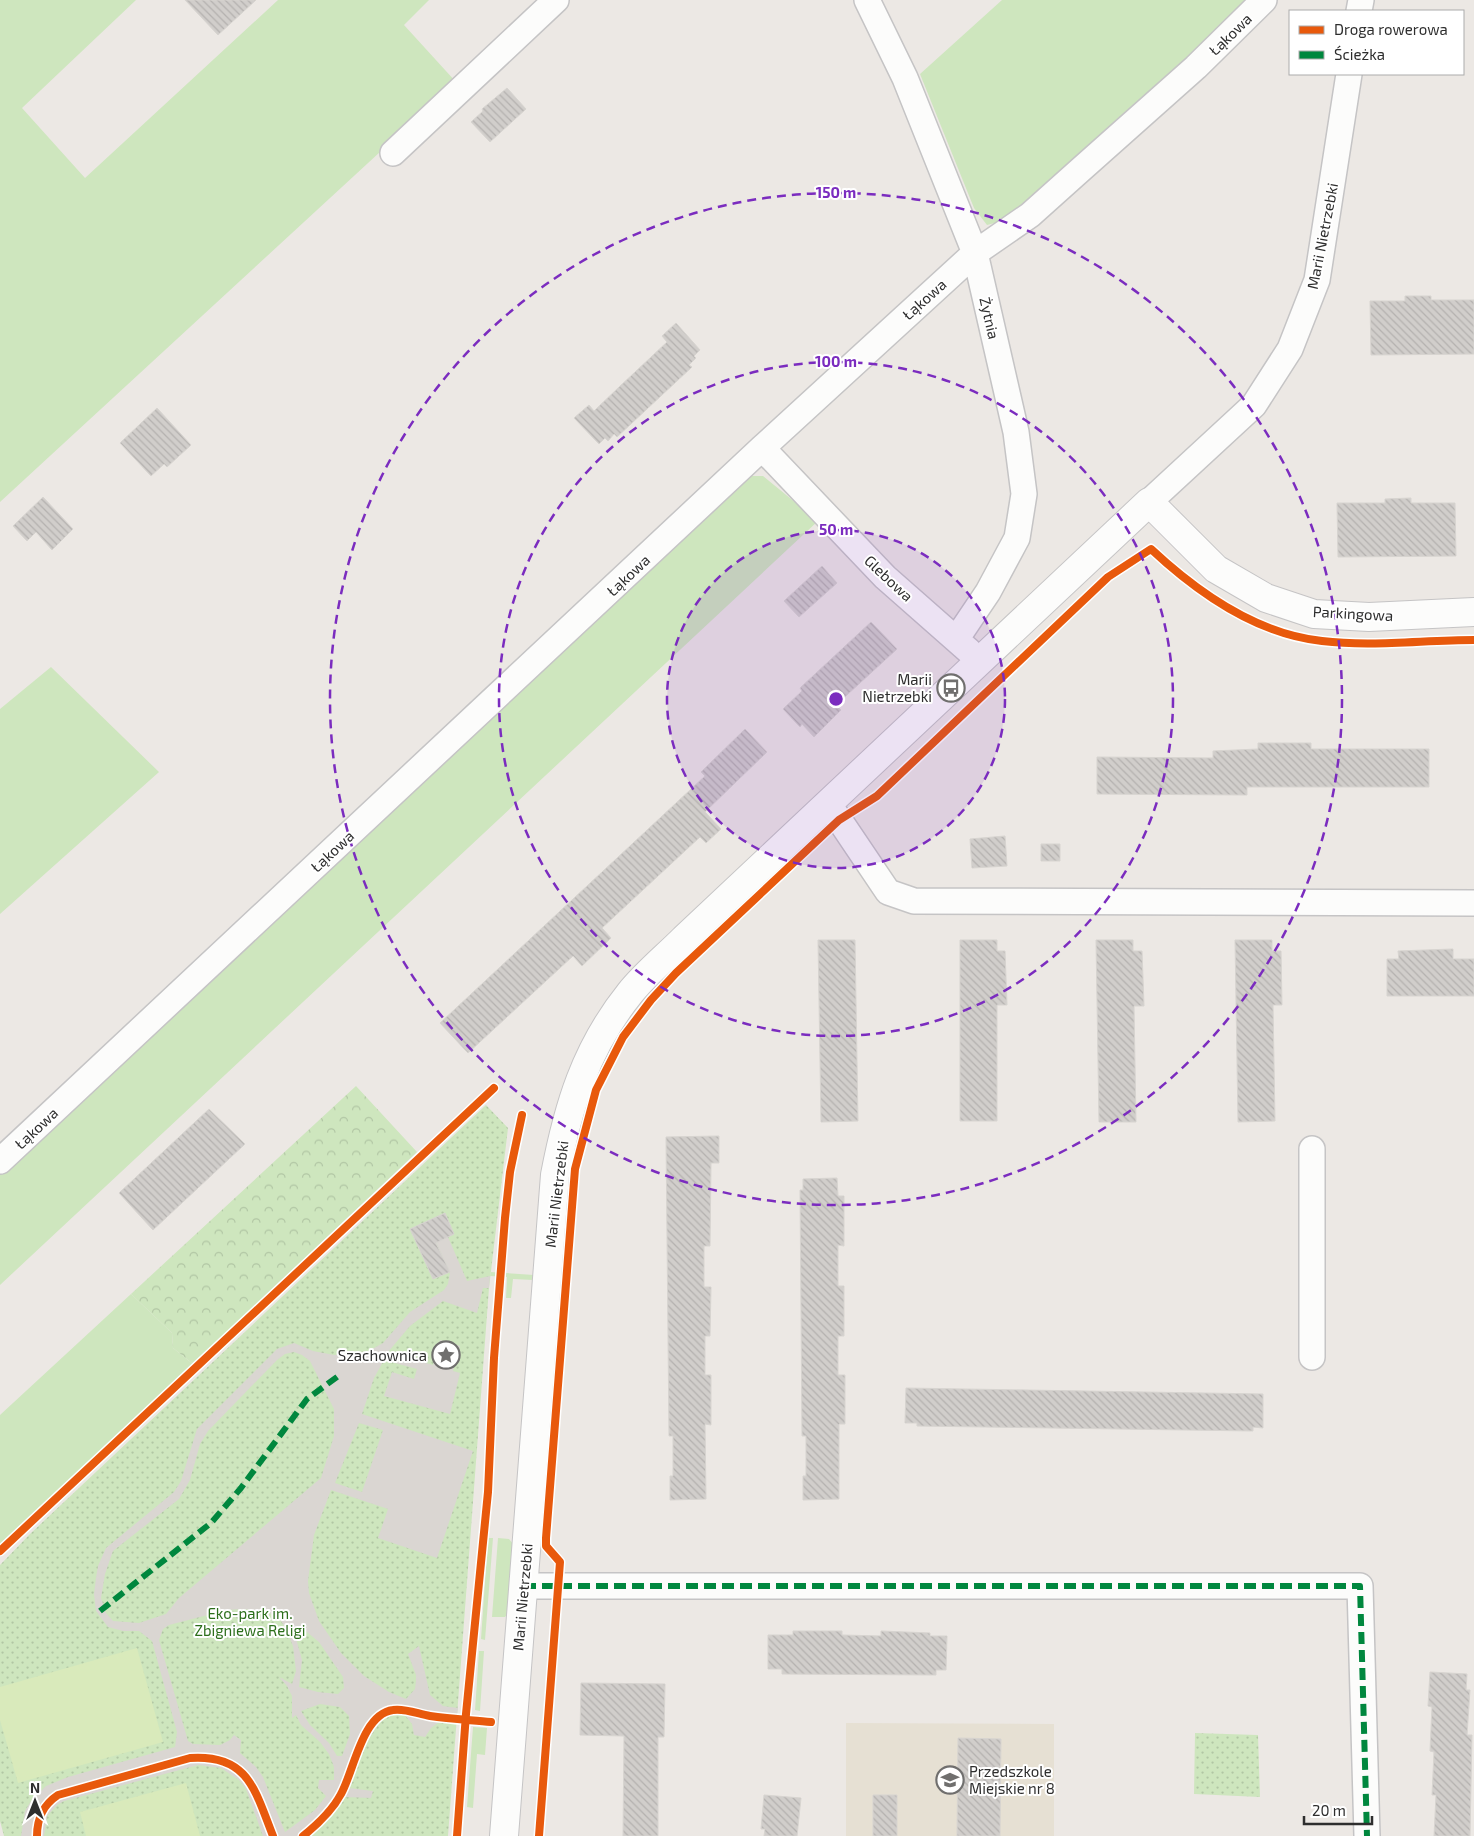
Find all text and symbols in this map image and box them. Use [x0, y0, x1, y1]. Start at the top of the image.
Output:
street label: Łąkowa [1205, 9, 1255, 59]
legend [1289, 10, 1464, 75]
text: Droga rowerowa [1334, 20, 1448, 38]
text: Ścieżka [1334, 45, 1385, 63]
street label: Marii Nietrzebki [1303, 181, 1341, 291]
text: 150 m [816, 183, 856, 201]
street label: Łąkowa [898, 275, 950, 323]
street label: Żytnia [976, 295, 1004, 341]
text: 100 m [815, 352, 857, 370]
text: 50 m [819, 520, 853, 538]
street label: Łąkowa [603, 551, 653, 599]
street label: Glebowa [861, 551, 917, 605]
street label: Parkingowa [1312, 602, 1394, 624]
place label: Marii Nietrzebki [862, 670, 932, 705]
bus stop icon: Marii Nietrzebki [936, 673, 966, 703]
centre of rings [827, 690, 845, 708]
street label: Łąkowa [307, 827, 357, 875]
street label: Łąkowa [11, 1104, 61, 1152]
street label: Marii Nietrzebki [540, 1139, 572, 1249]
place icon: Szachownica [431, 1340, 461, 1370]
place label: Szachownica [338, 1346, 427, 1364]
street label: Marii Nietrzebki [508, 1542, 536, 1652]
park label: Eko-park im. Zbigniewa Religi [194, 1604, 306, 1639]
place label: Przedszkole Miejskie nr 8 [969, 1762, 1055, 1798]
school or university icon: Przedszkole Miejskie nr 8 [935, 1765, 965, 1795]
north arrow [10, 1776, 60, 1826]
text: N [30, 1779, 40, 1796]
scale bar [1304, 1794, 1372, 1826]
text: 20 m [1312, 1801, 1346, 1819]

